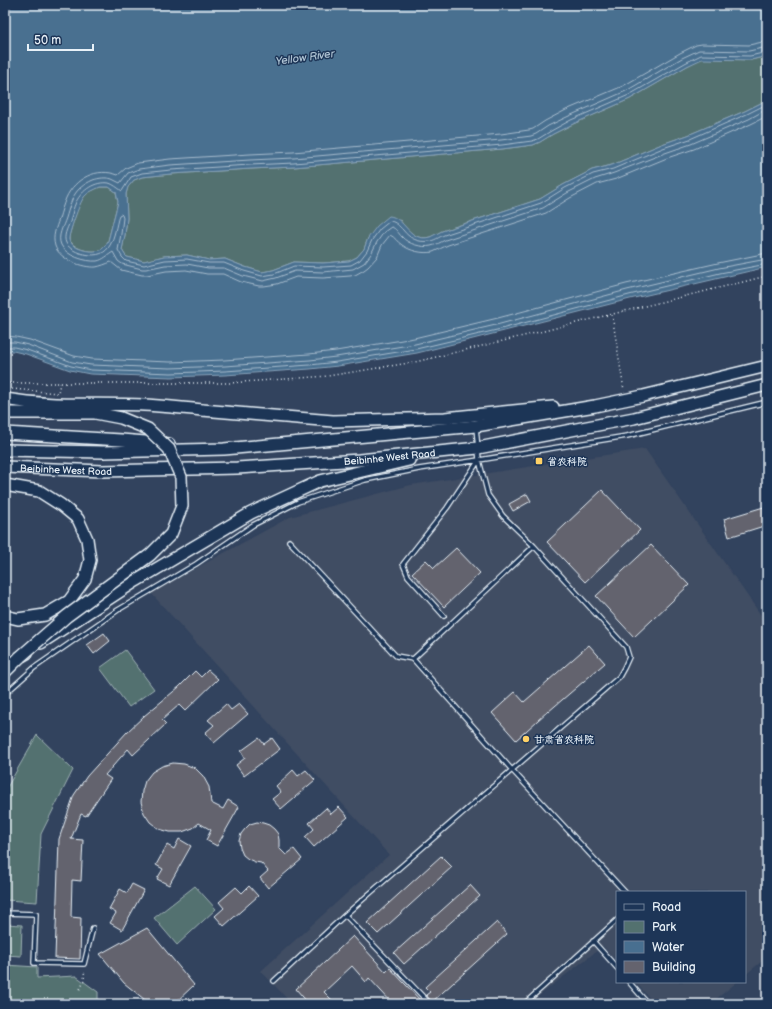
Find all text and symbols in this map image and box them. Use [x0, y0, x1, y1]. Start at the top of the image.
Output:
scale bar [28, 26, 93, 52]
text: 50 m [34, 33, 61, 48]
water label: Yellow River [275, 47, 336, 68]
street label: Beibinhe West Road [343, 447, 436, 468]
marker: 省农科院 [534, 456, 544, 466]
place label: 省农科院 [547, 456, 587, 468]
street label: Beibinhe West Road [20, 463, 112, 478]
marker: 甘肃省农科院 [521, 734, 531, 744]
place label: 甘肃省农科院 [534, 734, 594, 746]
legend [616, 891, 746, 983]
text: Road [652, 900, 681, 915]
text: Park [652, 920, 676, 935]
text: Water [652, 940, 684, 955]
text: Building [652, 960, 696, 975]

